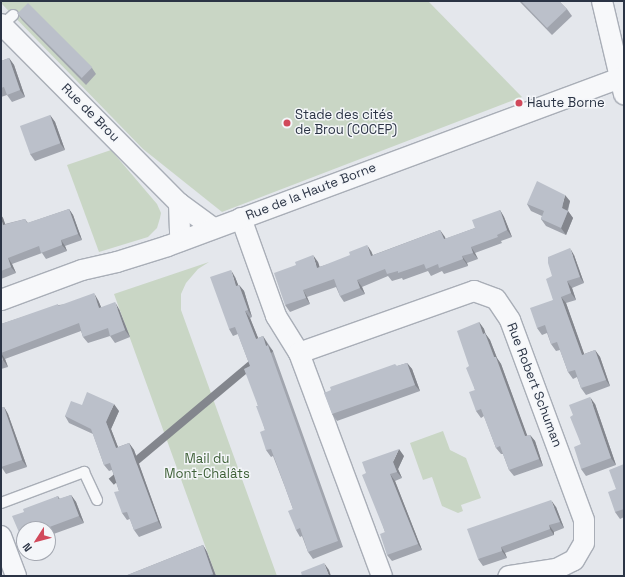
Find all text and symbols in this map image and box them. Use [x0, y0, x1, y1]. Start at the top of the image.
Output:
street label: Rue de Brou [58, 81, 122, 145]
place label: Haute Borne [527, 95, 605, 111]
marker: Haute Borne [514, 98, 524, 108]
place label: Stade des cités de Brou (COCEP) [295, 108, 397, 139]
marker: Stade des cités de Brou (COCEP) [282, 118, 292, 128]
street label: Rue de la Haute Borne [244, 160, 378, 224]
street label: Rue Robert Schuman [503, 321, 565, 449]
park label: Mail du Mont-Chalâts [164, 452, 250, 483]
north arrow [16, 521, 56, 561]
text: N [19, 540, 35, 555]

